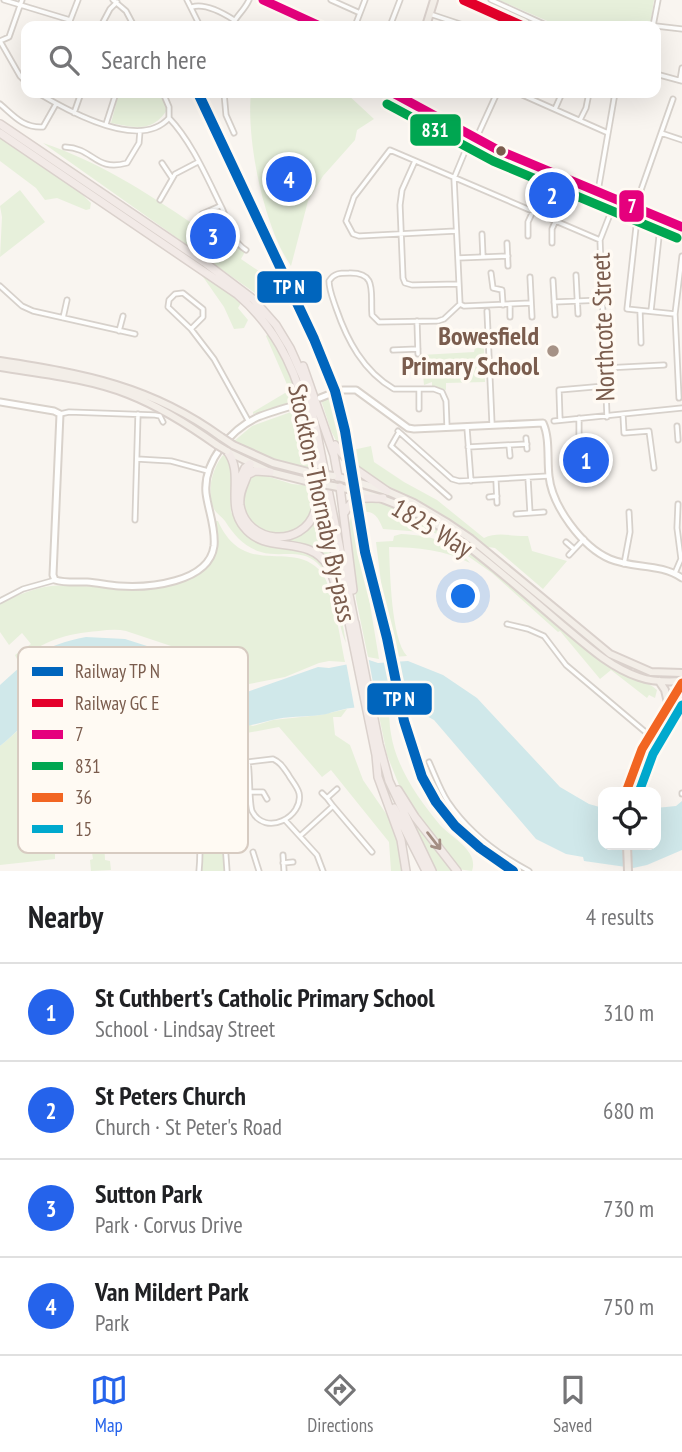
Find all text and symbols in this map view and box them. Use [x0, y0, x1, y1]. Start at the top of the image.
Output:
search box [21, 21, 661, 98]
icon: search [45, 41, 83, 79]
text: Search here [101, 43, 207, 76]
line badge: 831 [409, 113, 462, 147]
text: 831 [421, 118, 449, 142]
unlabelled marker [494, 144, 508, 158]
pin: 4 [266, 153, 312, 205]
pin: 2 [529, 169, 575, 221]
line badge: 7 [618, 189, 645, 223]
text: 7 [627, 194, 637, 218]
pin: 3 [190, 210, 236, 262]
street label: Northcote Street [583, 252, 622, 402]
line badge: TP N [256, 270, 323, 304]
text: TP N [273, 275, 305, 299]
place label: Bowesfield Primary School [402, 319, 540, 382]
marker: Bowesfield Primary School [545, 343, 561, 359]
street label: Stockton-Thornaby By-pass [281, 381, 364, 625]
pin: 1 [563, 434, 609, 486]
street label: 1825 Way [386, 491, 479, 565]
your location [446, 579, 480, 613]
legend [18, 647, 248, 853]
text: Railway TP N [75, 659, 160, 683]
line badge: TP N [366, 682, 433, 716]
text: TP N [383, 687, 415, 711]
text: Railway GC E [75, 691, 159, 715]
text: 7 [75, 722, 84, 746]
text: 831 [75, 754, 101, 778]
text: 36 [75, 785, 92, 809]
map controls [598, 787, 661, 850]
button: locate [598, 787, 661, 850]
text: 15 [75, 817, 92, 841]
one-way arrow [426, 832, 441, 850]
text: Nearby [28, 897, 103, 936]
text: 4 results [586, 902, 654, 931]
text: St Cuthbert's Catholic Primary School [95, 981, 435, 1014]
text: 1 [46, 998, 57, 1027]
text: 310 m [603, 998, 654, 1027]
text: School · Lindsay Street [95, 1014, 275, 1043]
text: St Peters Church [95, 1079, 246, 1112]
text: 2 [46, 1096, 57, 1125]
text: 680 m [603, 1096, 654, 1125]
text: Church · St Peter's Road [95, 1112, 282, 1141]
text: Sutton Park [95, 1177, 202, 1210]
text: 3 [46, 1194, 57, 1223]
text: 730 m [603, 1194, 654, 1223]
text: Park · Corvus Drive [95, 1210, 243, 1239]
text: Van Mildert Park [95, 1275, 249, 1308]
text: 4 [46, 1292, 57, 1321]
text: 750 m [603, 1292, 654, 1321]
text: Park [95, 1308, 129, 1337]
tab: Map [90, 1371, 128, 1437]
tab: Directions [307, 1371, 373, 1437]
tab: Saved [553, 1371, 592, 1437]

